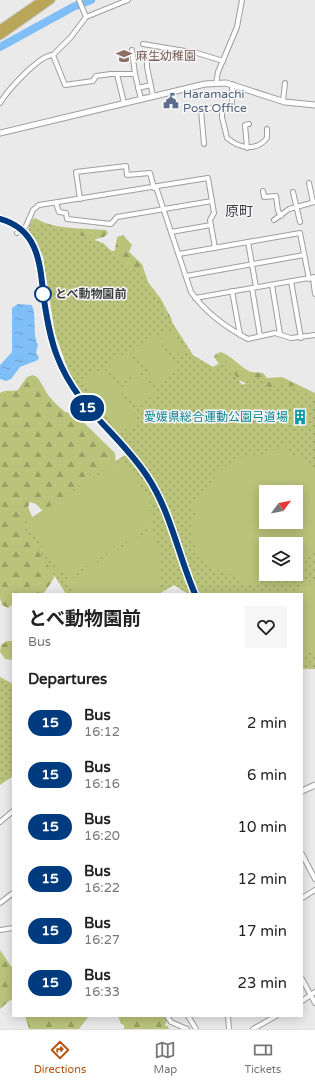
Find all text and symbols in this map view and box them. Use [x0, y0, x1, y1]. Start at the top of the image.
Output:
school or university icon: 麻生幼稚園 [115, 47, 133, 65]
place label: 麻生幼稚園 [136, 49, 196, 63]
place label: Haramachi Post Office [183, 87, 247, 115]
public building icon: Haramachi Post Office [162, 92, 180, 110]
district label: 原町 [225, 203, 253, 220]
marker: とべ動物園前 [34, 285, 52, 303]
place label: とべ動物園前 [55, 287, 126, 301]
line badge: 15 [69, 395, 105, 421]
text: 15 [78, 399, 96, 416]
building icon: 愛媛県総合運動公園弓道場 [291, 408, 309, 426]
place label: 愛媛県総合運動公園弓道場 [144, 410, 288, 424]
north arrow [259, 485, 303, 529]
map controls [259, 485, 303, 581]
button: layers [259, 537, 303, 581]
button: heart [245, 606, 287, 648]
text: とべ動物園前 [28, 608, 141, 630]
text: Bus [28, 634, 51, 650]
text: Departures [28, 670, 107, 688]
text: Bus [84, 706, 111, 724]
text: 15 [41, 714, 59, 731]
text: 2 min [247, 714, 287, 732]
text: 16:12 [84, 724, 120, 740]
text: Bus [84, 758, 111, 776]
text: 15 [41, 766, 59, 783]
text: 6 min [247, 766, 287, 784]
text: 16:16 [84, 776, 120, 792]
text: Bus [84, 810, 111, 828]
text: 15 [41, 818, 59, 835]
text: 10 min [238, 818, 287, 836]
text: 16:20 [84, 828, 120, 844]
text: Bus [84, 862, 111, 880]
text: 15 [41, 870, 59, 887]
text: 12 min [238, 870, 287, 888]
text: 16:22 [84, 880, 120, 896]
text: Bus [84, 914, 111, 932]
text: 15 [41, 922, 59, 939]
text: 17 min [238, 922, 287, 940]
text: 16:27 [84, 932, 120, 948]
text: Bus [84, 966, 111, 984]
text: 15 [41, 974, 59, 991]
text: 23 min [238, 974, 287, 992]
text: 16:33 [84, 984, 120, 1000]
tab: Directions [34, 1039, 86, 1076]
tab: Map [154, 1039, 177, 1076]
tab: Tickets [245, 1039, 281, 1076]

